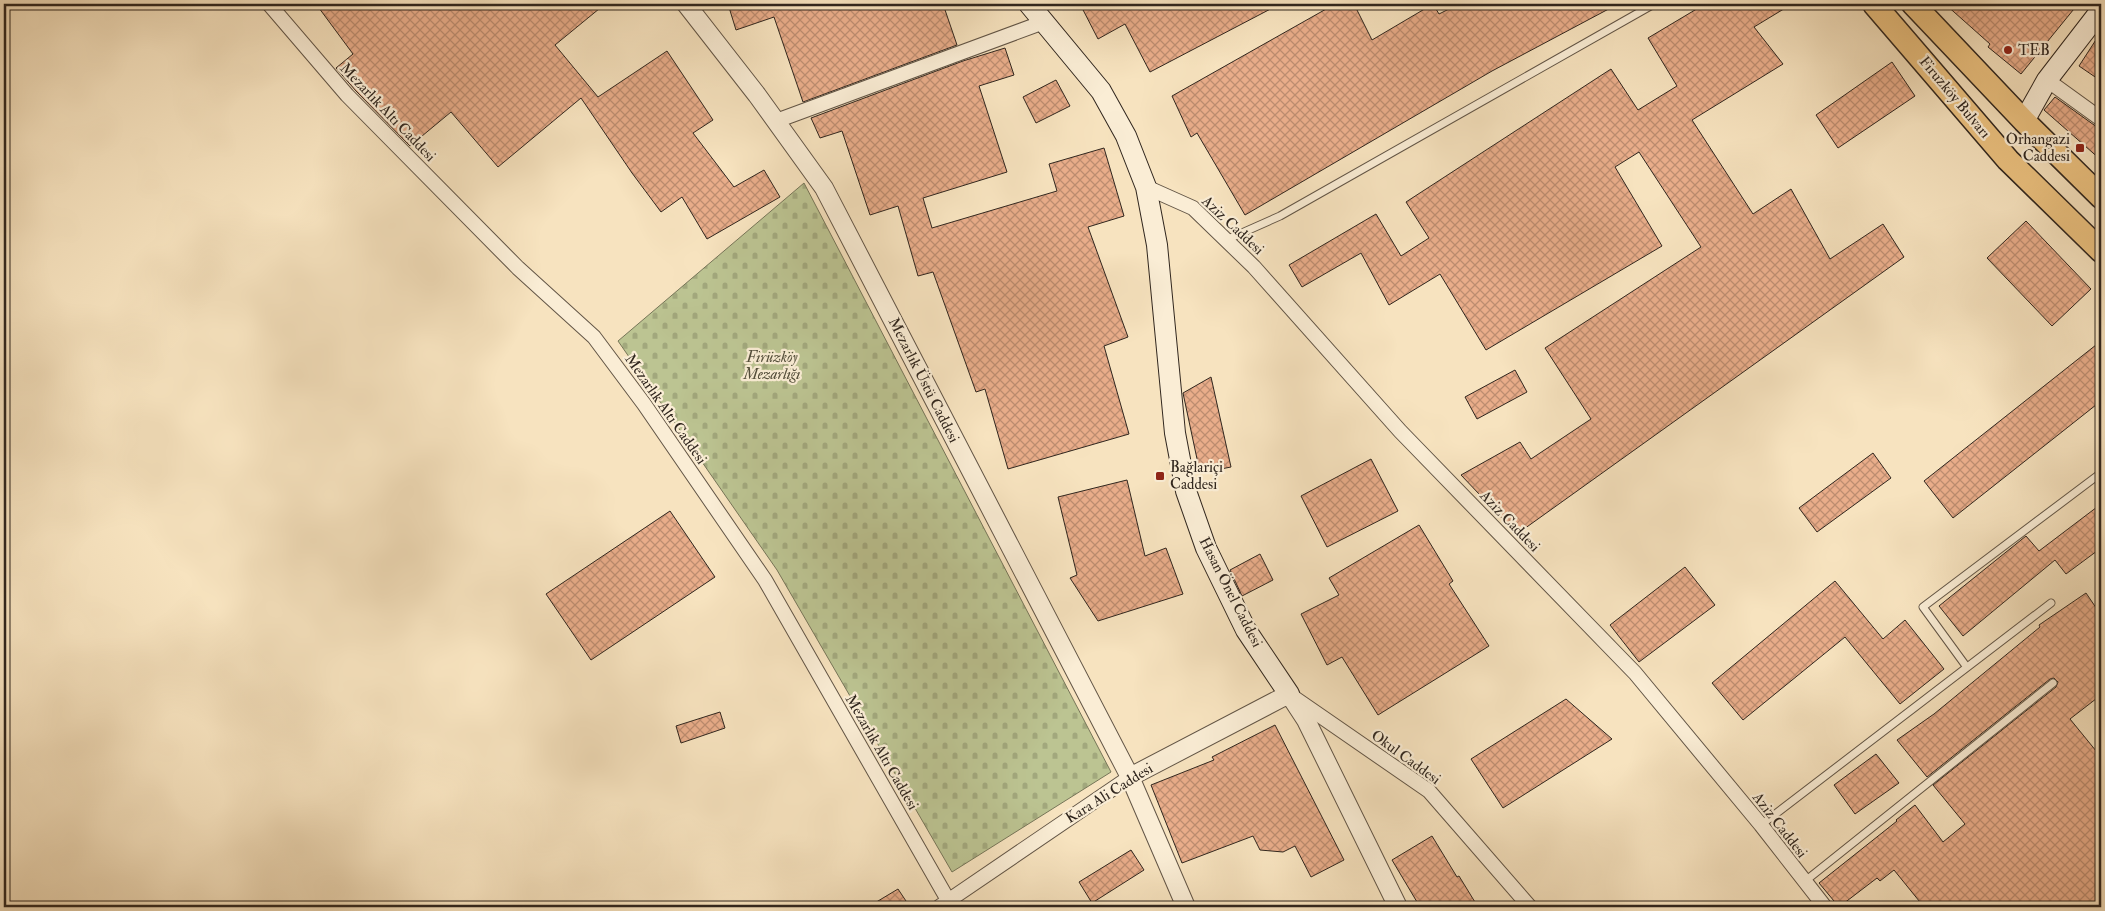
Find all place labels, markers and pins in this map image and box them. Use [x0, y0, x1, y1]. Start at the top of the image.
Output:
place label: TEB [2018, 41, 2050, 60]
marker: TEB [2002, 44, 2014, 56]
place label: Orhangazi Caddesi [2006, 130, 2070, 166]
marker: Orhangazi Caddesi [2074, 142, 2086, 154]
place label: Bağlariçi Caddesi [1170, 458, 1223, 494]
marker: Bağlariçi Caddesi [1154, 470, 1166, 482]

